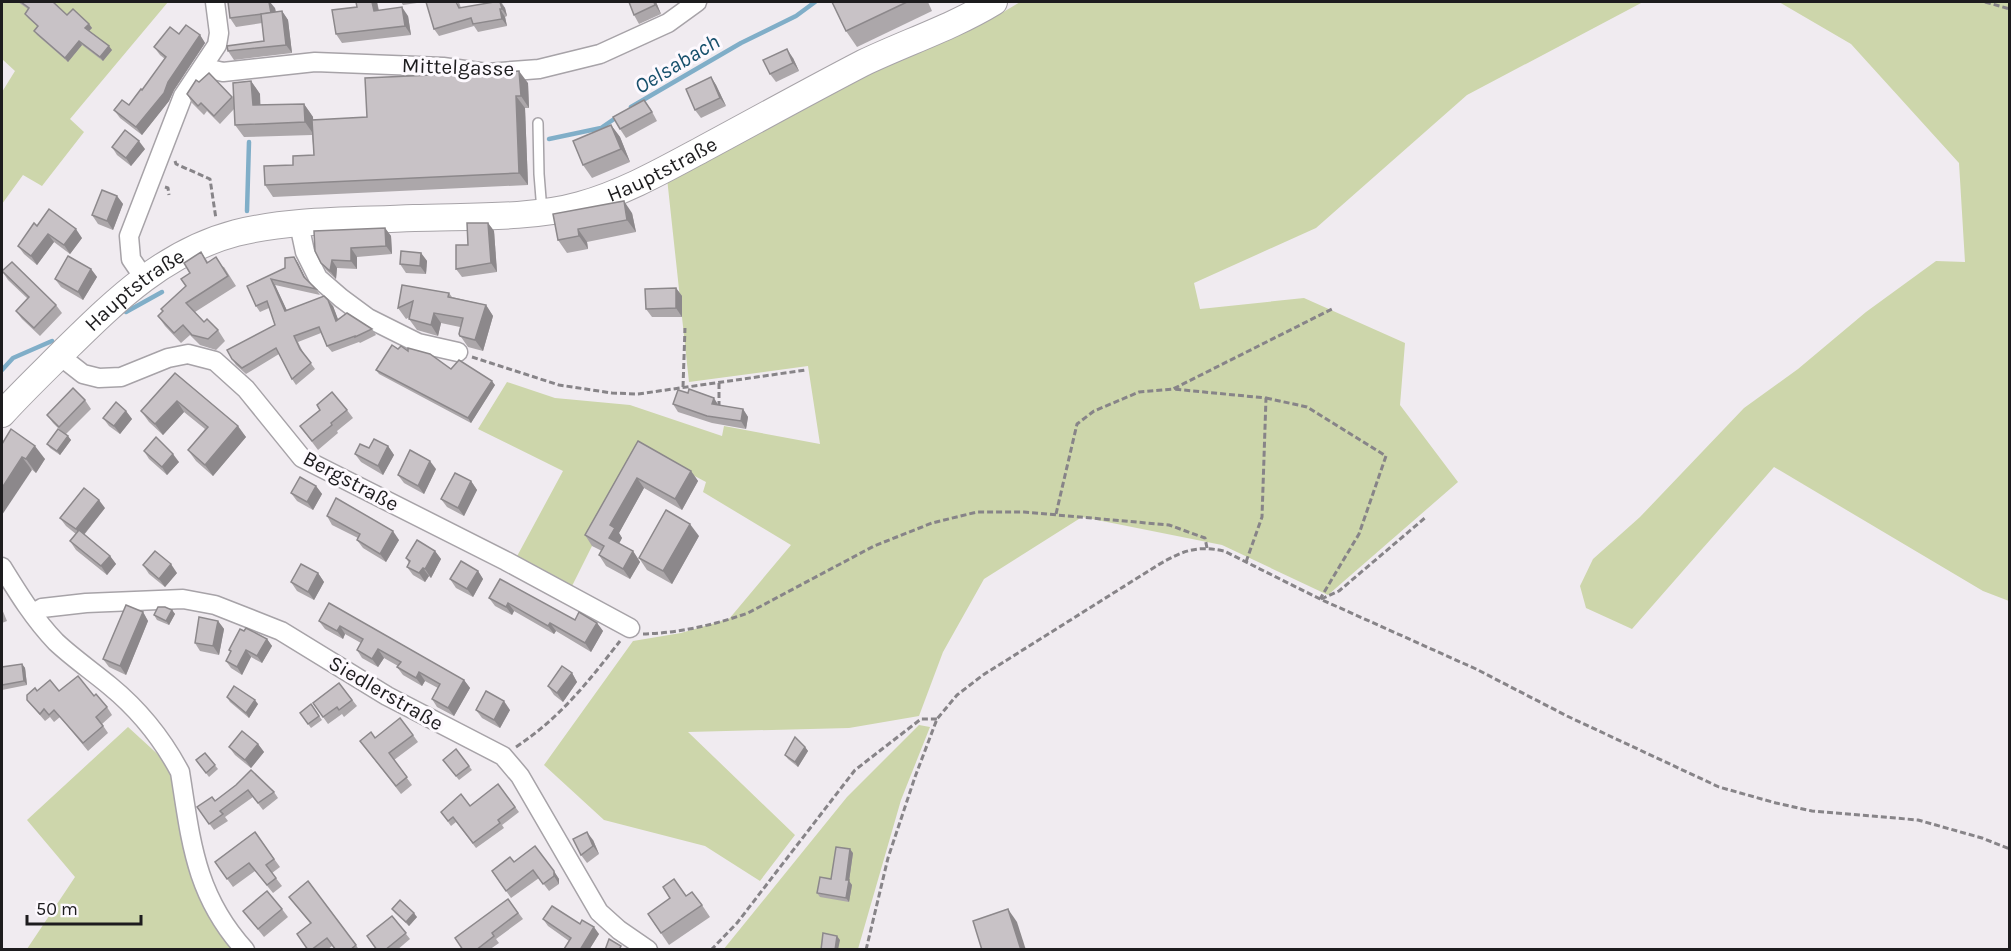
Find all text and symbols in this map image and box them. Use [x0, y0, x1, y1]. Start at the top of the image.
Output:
water label: Oelsabach [630, 28, 724, 100]
street label: Mittelgasse [401, 53, 515, 81]
street label: Hauptstraße [603, 132, 721, 207]
street label: Hauptstraße [80, 244, 188, 336]
street label: Bergstraße [299, 446, 403, 516]
street label: Siedlerstraße [324, 651, 448, 735]
scale bar [27, 888, 141, 926]
text: 50 m [36, 898, 78, 920]

